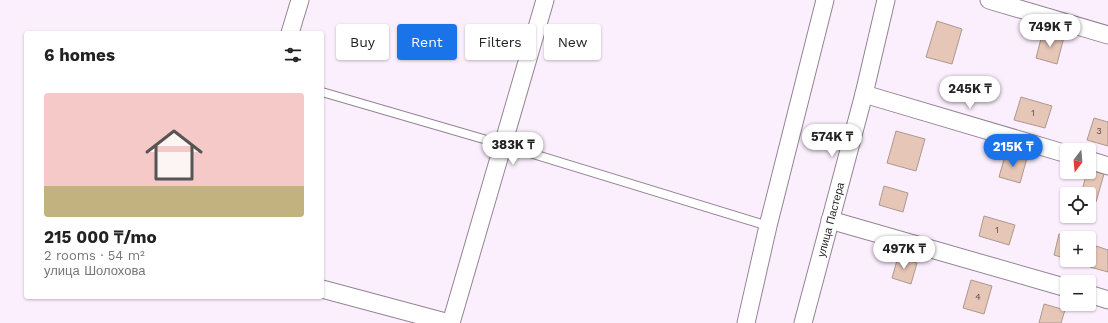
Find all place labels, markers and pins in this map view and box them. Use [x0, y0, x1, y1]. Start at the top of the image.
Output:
pin: 749K ₸ [1017, 14, 1083, 48]
pin: 245K ₸ [937, 76, 1003, 110]
pin: 574K ₸ [799, 124, 865, 158]
pin: 383K ₸ [480, 132, 546, 166]
pin: 215K ₸ [980, 134, 1046, 168]
pin: 497K ₸ [871, 236, 937, 270]

